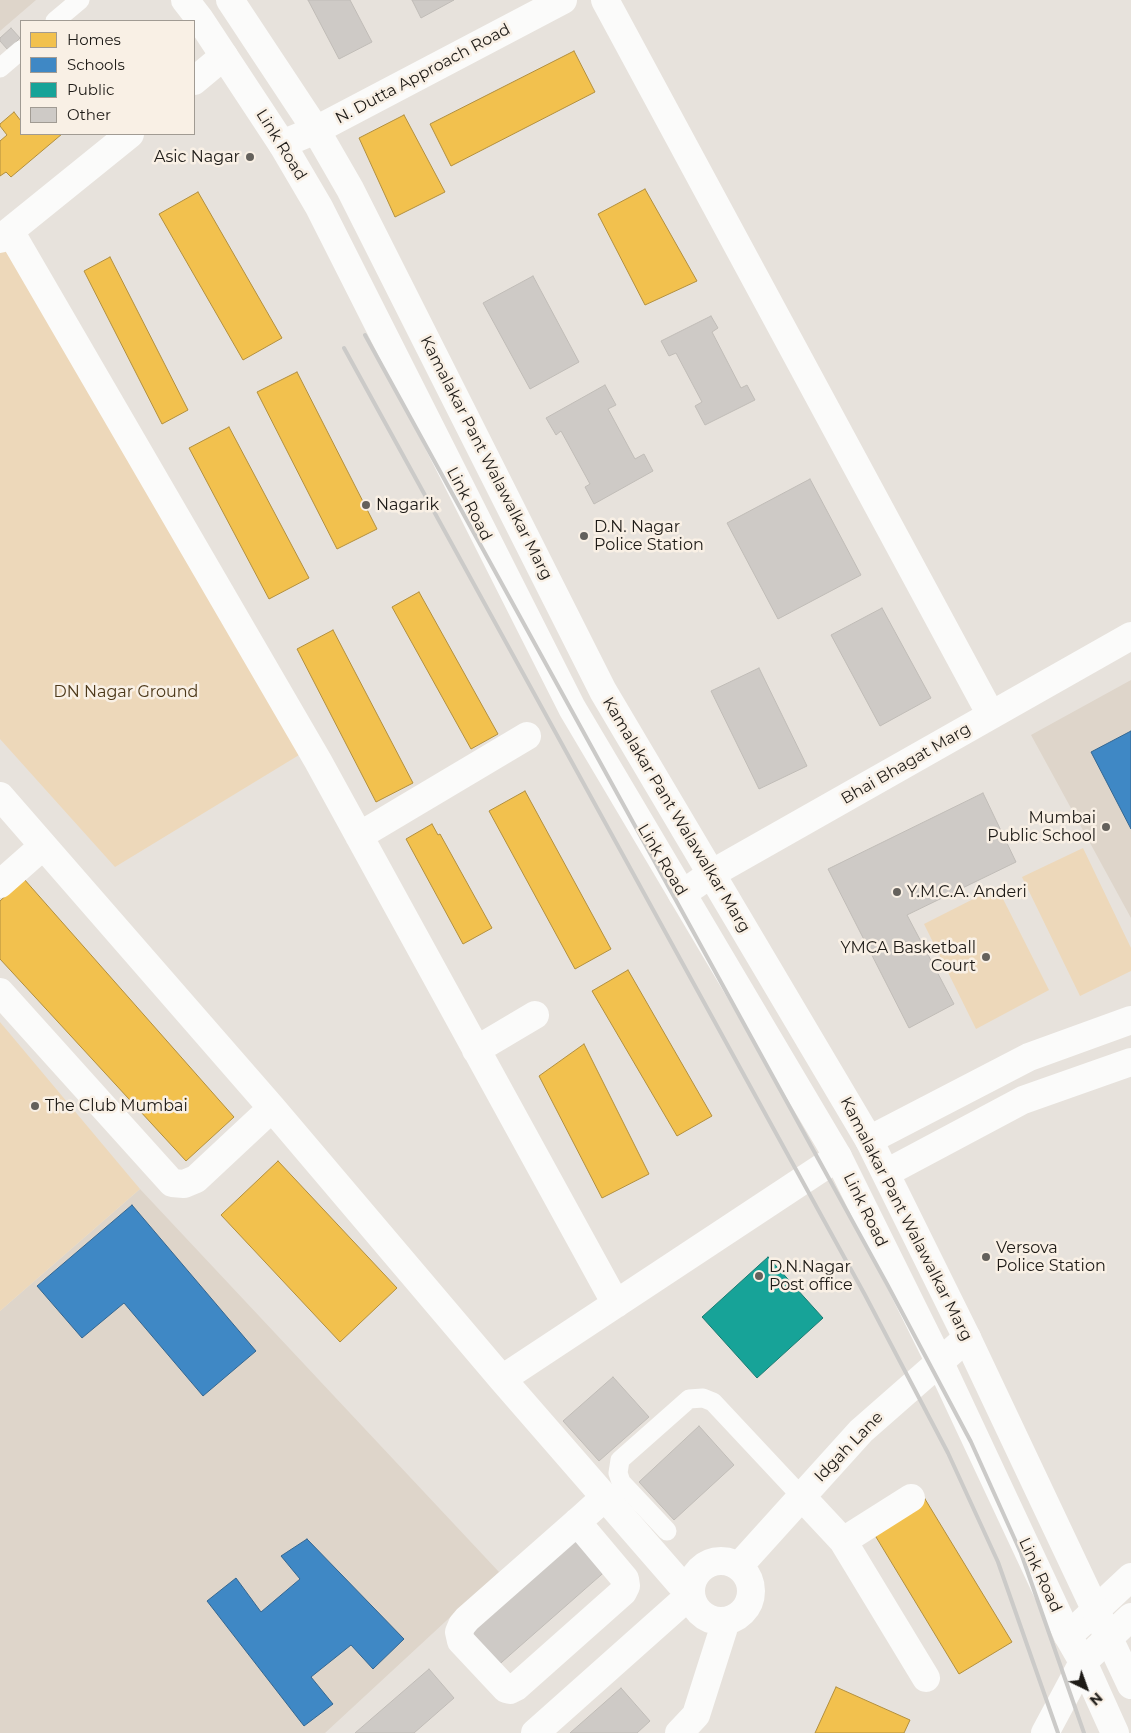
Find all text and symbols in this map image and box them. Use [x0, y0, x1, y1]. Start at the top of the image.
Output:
legend [20, 20, 195, 135]
street label: N. Dutta Approach Road [332, 20, 514, 128]
text: Homes [67, 30, 121, 49]
text: Schools [67, 55, 125, 74]
text: Public [67, 80, 115, 99]
text: Other [67, 105, 111, 124]
street label: Link Road [252, 106, 310, 184]
place label: Asic Nagar [154, 147, 240, 167]
marker: Asic Nagar [244, 151, 256, 163]
street label: Kamalakar Pant Walawalkar Marg [416, 333, 556, 583]
street label: Link Road [442, 464, 496, 544]
place label: Nagarik [376, 495, 439, 515]
marker: Nagarik [360, 499, 372, 511]
place label: D.N. Nagar Police Station [594, 517, 704, 555]
marker: D.N. Nagar Police Station [578, 530, 590, 542]
park label: DN Nagar Ground [54, 682, 198, 702]
street label: Kamalakar Pant Walawalkar Marg [598, 694, 754, 936]
street label: Bhai Bhagat Marg [838, 719, 974, 809]
place label: Mumbai Public School [987, 808, 1096, 846]
street label: Link Road [633, 821, 691, 899]
marker: Mumbai Public School [1100, 821, 1112, 833]
place label: Y.M.C.A. Anderi [907, 882, 1027, 902]
marker: Y.M.C.A. Anderi [891, 886, 903, 898]
place label: YMCA Basketball Court [841, 938, 976, 976]
marker: YMCA Basketball Court [980, 951, 992, 963]
street label: Kamalakar Pant Walawalkar Marg [836, 1094, 976, 1344]
place label: The Club Mumbai [45, 1096, 188, 1116]
marker: The Club Mumbai [29, 1100, 41, 1112]
street label: Link Road [839, 1170, 891, 1250]
place label: Versova Police Station [996, 1238, 1106, 1276]
marker: Versova Police Station [980, 1251, 992, 1263]
place label: D.N.Nagar Post office [769, 1257, 853, 1295]
marker: D.N.Nagar Post office [753, 1270, 765, 1282]
street label: Idgah Lane [811, 1408, 887, 1486]
street label: Link Road [1014, 1535, 1066, 1615]
north arrow [1061, 1663, 1111, 1713]
text: N [1086, 1689, 1106, 1710]

